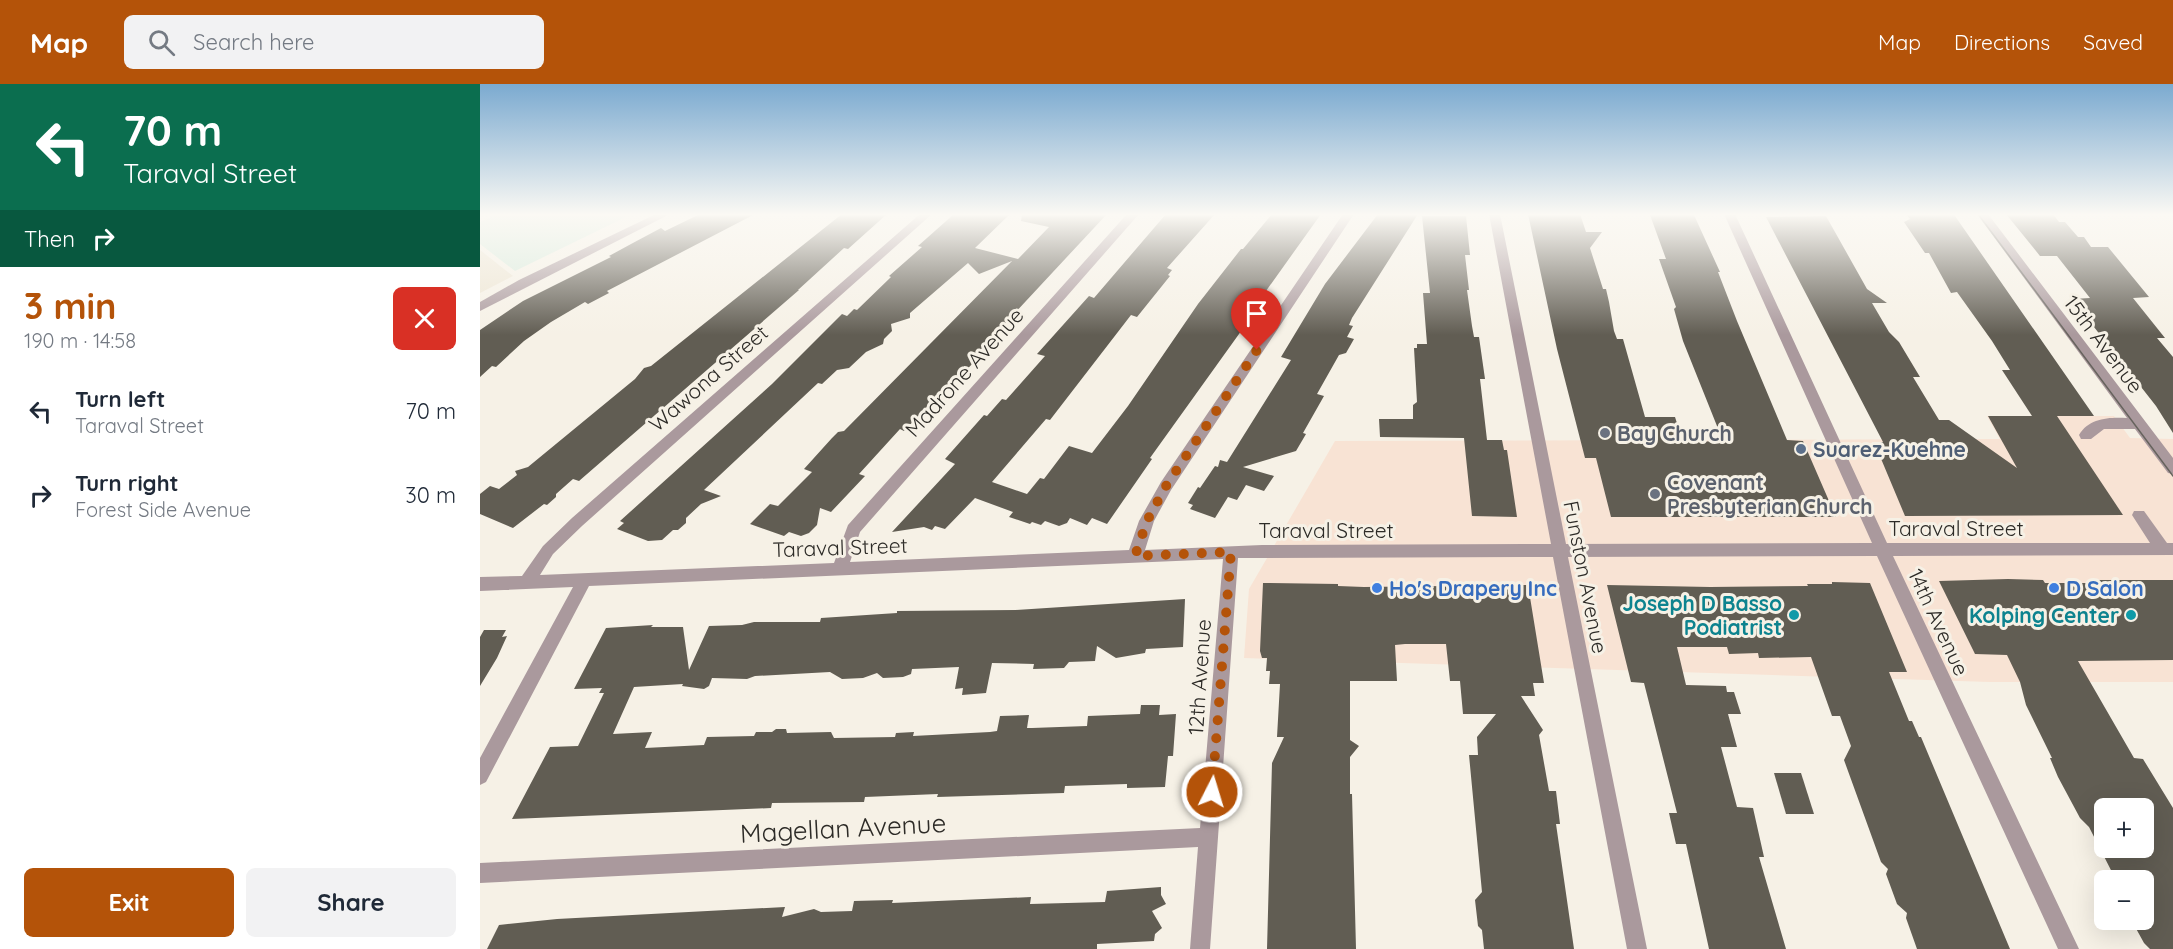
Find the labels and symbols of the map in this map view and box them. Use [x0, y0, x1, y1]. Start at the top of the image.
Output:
pin [1231, 288, 1282, 350]
street label: 15th Avenue [2059, 290, 2149, 398]
street label: Madrone Avenue [899, 302, 1029, 442]
street label: Wawona Street [643, 319, 773, 437]
place label: Bay Church [1617, 420, 1732, 446]
marker: Bay Church [1598, 426, 1612, 440]
place label: Suarez-Kuehne [1813, 436, 1966, 462]
marker: Suarez-Kuehne [1794, 442, 1808, 456]
place label: Covenant Presbyterian Church [1667, 469, 1873, 519]
marker: Covenant Presbyterian Church [1648, 487, 1662, 501]
street label: Funston Avenue [1558, 498, 1614, 656]
street label: Taraval Street [1888, 515, 2024, 541]
street label: Taraval Street [1258, 517, 1394, 543]
street label: Taraval Street [772, 532, 908, 562]
street label: 14th Avenue [1903, 564, 1975, 680]
place label: Ho's Drapery Inc [1389, 575, 1557, 601]
place label: D Salon [2066, 575, 2144, 601]
marker: Ho's Drapery Inc [1370, 581, 1384, 595]
marker: D Salon [2047, 581, 2061, 595]
place label: Joseph D Basso Podiatrist [1622, 590, 1782, 640]
place label: Kolping Center [1969, 602, 2119, 628]
marker: Joseph D Basso Podiatrist [1787, 608, 1801, 622]
marker: Kolping Center [2124, 608, 2138, 622]
street label: 12th Avenue [1182, 618, 1216, 736]
position arrow [1180, 760, 1244, 824]
street label: Magellan Avenue [739, 806, 947, 850]

